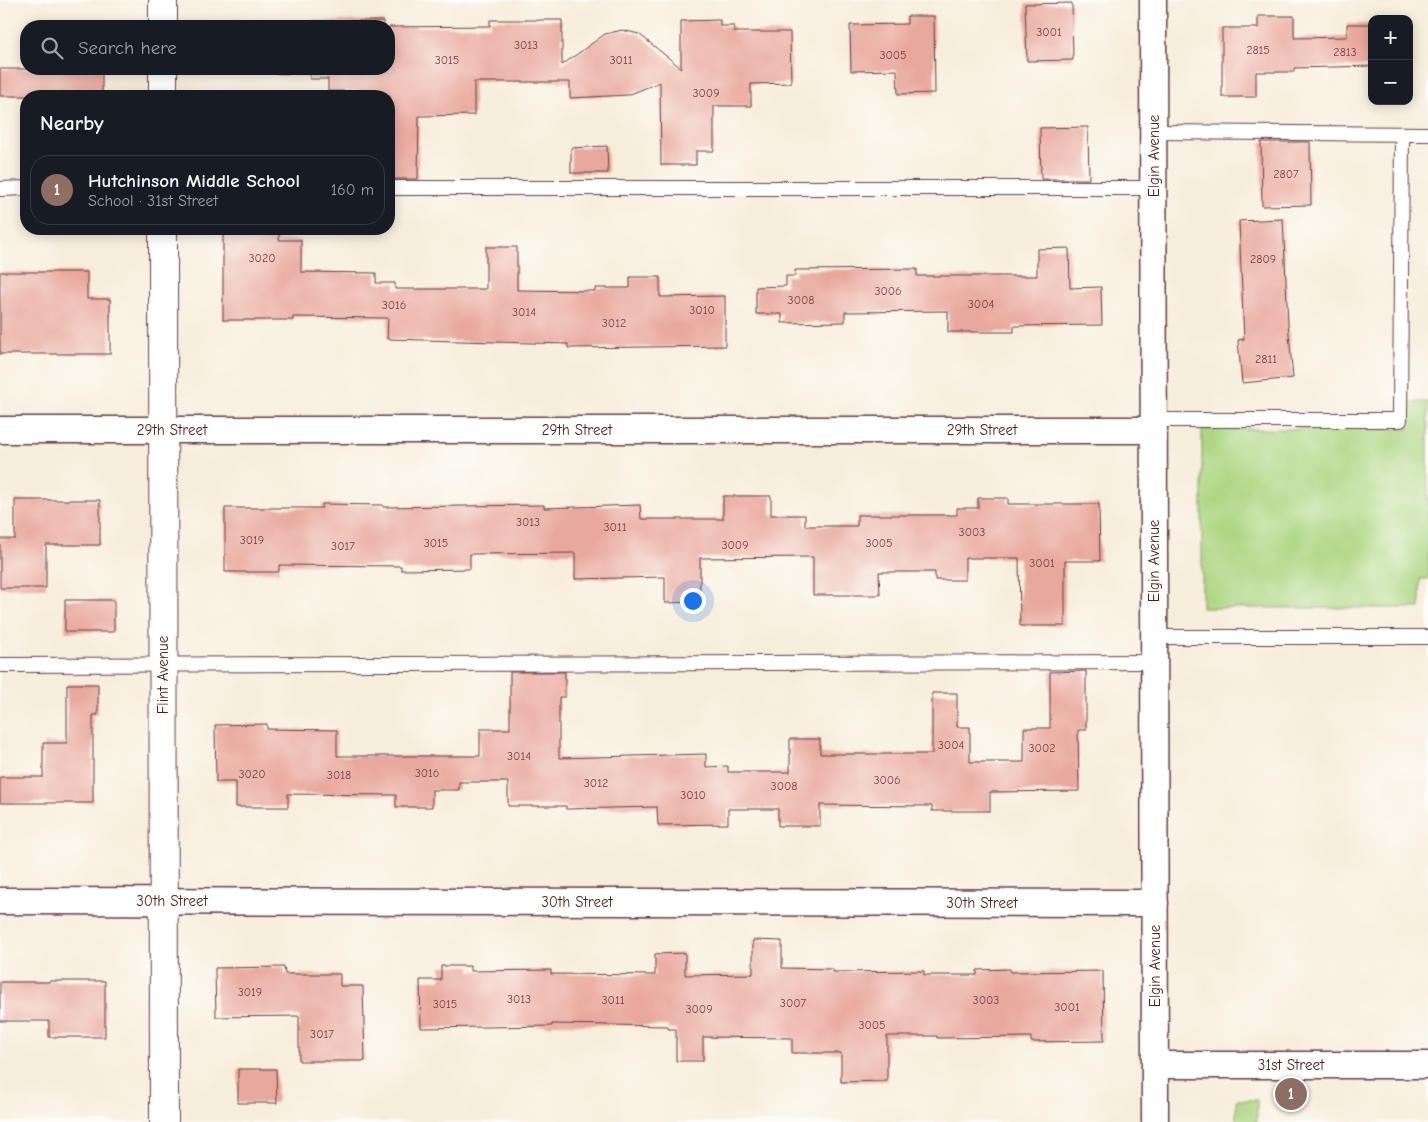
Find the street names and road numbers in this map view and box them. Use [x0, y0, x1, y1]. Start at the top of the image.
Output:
street label: Elgin Avenue [1145, 114, 1163, 197]
street label: 29th Street [137, 421, 208, 439]
street label: 29th Street [542, 421, 613, 439]
street label: 29th Street [947, 421, 1018, 439]
street label: Elgin Avenue [1145, 519, 1163, 602]
street label: Flint Avenue [154, 635, 172, 714]
street label: 30th Street [136, 892, 209, 910]
street label: 30th Street [541, 893, 614, 911]
street label: 30th Street [946, 894, 1019, 912]
street label: Elgin Avenue [1146, 924, 1164, 1007]
street label: 31st Street [1258, 1056, 1325, 1074]

